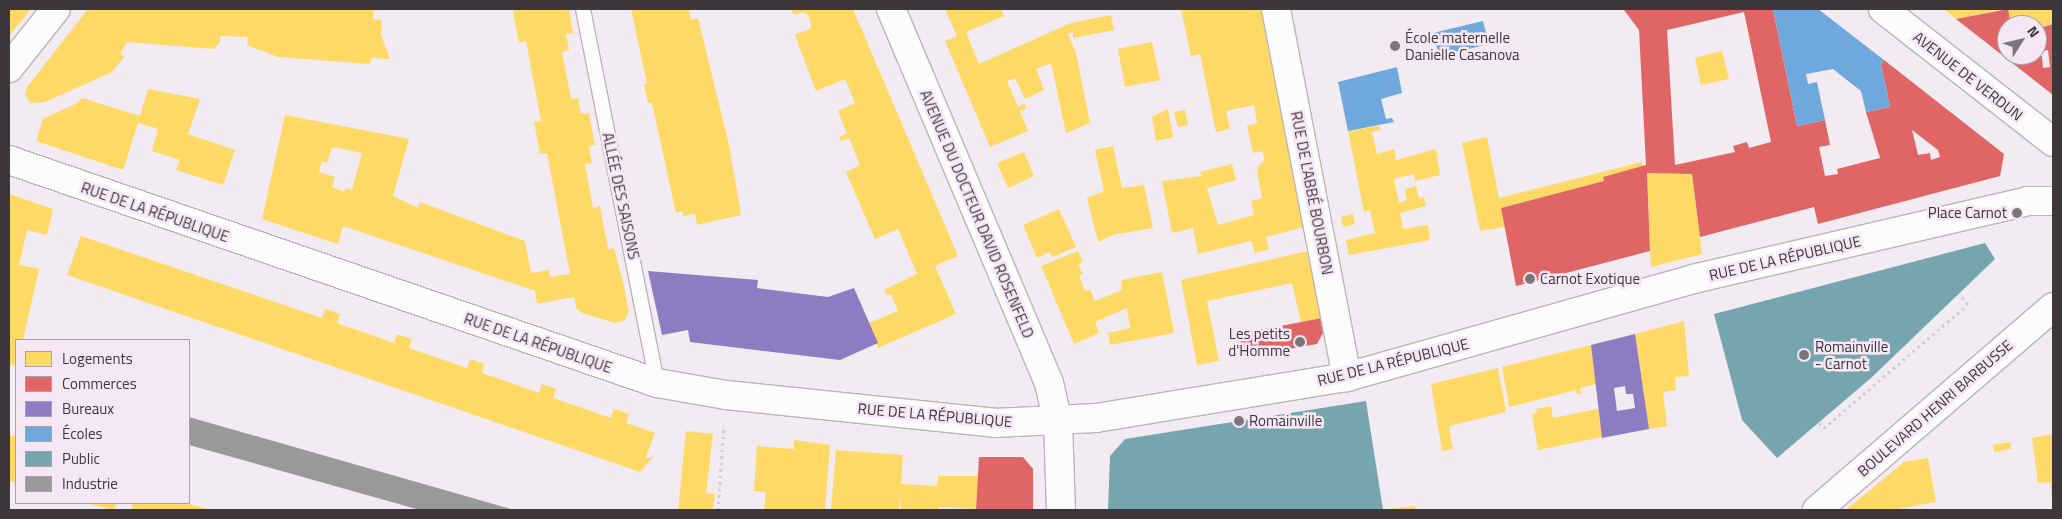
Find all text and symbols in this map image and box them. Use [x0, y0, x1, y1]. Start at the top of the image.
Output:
north arrow [1997, 15, 2047, 65]
text: N [2022, 21, 2045, 42]
place label: École maternelle Danielle Casanova [1405, 28, 1520, 63]
street label: AVENUE DE VERDUN [1910, 28, 2026, 124]
marker: École maternelle Danielle Casanova [1389, 40, 1401, 52]
street label: AVENUE DU DOCTEUR DAVID ROSENFELD [916, 87, 1038, 341]
street label: RUE DE L'ABBÉ BOURBON [1287, 110, 1337, 276]
street label: ALLÉE DES SAISONS [599, 131, 643, 261]
street label: RUE DE LA RÉPUBLIQUE [79, 178, 231, 246]
place label: Place Carnot [1928, 204, 2007, 222]
marker: Place Carnot [2011, 207, 2023, 219]
street label: RUE DE LA RÉPUBLIQUE [1707, 232, 1863, 284]
place label: Carnot Exotique [1540, 270, 1640, 288]
marker: Carnot Exotique [1524, 273, 1536, 285]
street label: RUE DE LA RÉPUBLIQUE [462, 309, 614, 377]
place label: Les petits d'Homme [1228, 324, 1290, 359]
street label: RUE DE LA RÉPUBLIQUE [1316, 334, 1470, 390]
marker: Les petits d'Homme [1294, 336, 1306, 348]
street label: BOULEVARD HENRI BARBUSSE [1854, 336, 2016, 480]
place label: Romainville - Carnot [1815, 337, 1888, 372]
legend [15, 339, 190, 504]
text: Logements [62, 347, 133, 370]
marker: Romainville - Carnot [1797, 348, 1811, 362]
text: Commerces [62, 372, 137, 395]
text: Bureaux [62, 397, 114, 420]
street label: RUE DE LA RÉPUBLIQUE [857, 399, 1013, 431]
place label: Romainville [1249, 412, 1322, 430]
marker: Romainville [1233, 415, 1245, 427]
text: Écoles [62, 422, 103, 445]
text: Public [62, 447, 100, 470]
text: Industrie [62, 472, 118, 495]

